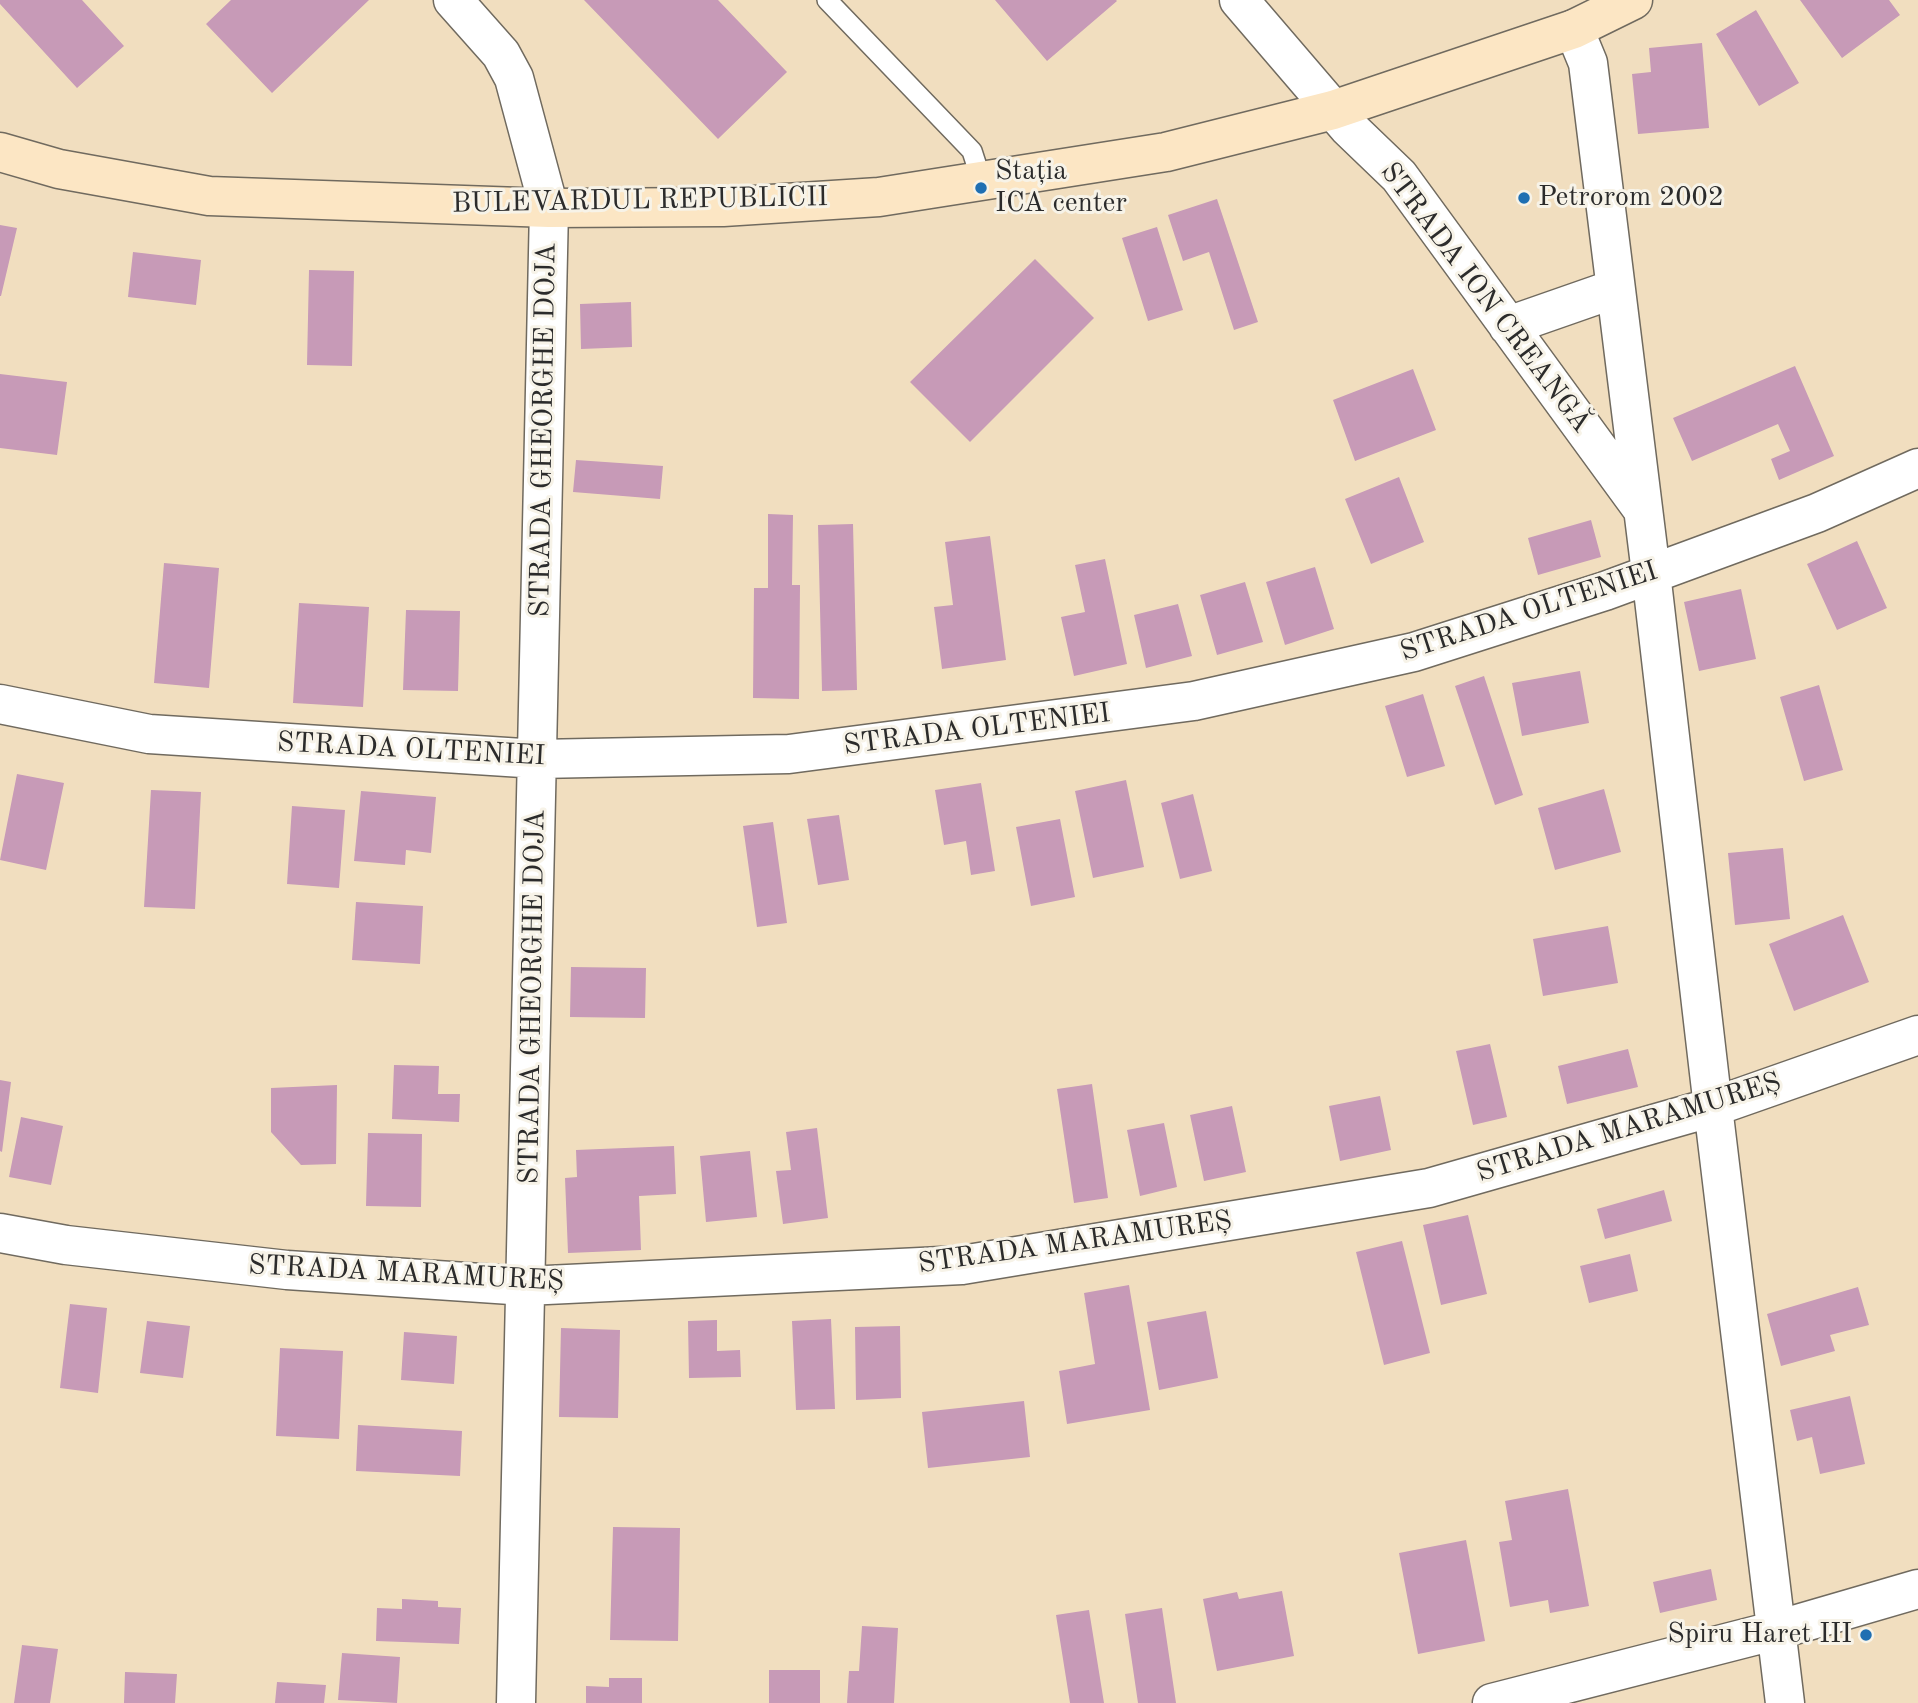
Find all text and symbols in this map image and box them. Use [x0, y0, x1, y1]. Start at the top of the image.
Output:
place label: Stația ICA center [995, 155, 1127, 221]
street label: STRADA ION CREANGĂ [1372, 156, 1598, 440]
marker: Stația ICA center [973, 180, 989, 196]
street label: BULEVARDUL REPUBLICII [452, 181, 828, 221]
place label: Petrorom 2002 [1538, 181, 1724, 215]
marker: Petrorom 2002 [1516, 190, 1532, 206]
street label: STRADA GHEORGHE DOJA [524, 242, 564, 618]
street label: STRADA OLTENIEI [1396, 555, 1662, 669]
street label: STRADA OLTENIEI [842, 697, 1112, 763]
street label: STRADA OLTENIEI [276, 726, 546, 774]
street label: STRADA GHEORGHE DOJA [513, 809, 553, 1185]
street label: STRADA MARAMUREȘ [1473, 1066, 1785, 1190]
street label: STRADA MARAMUREȘ [916, 1204, 1234, 1282]
street label: STRADA MARAMUREȘ [247, 1249, 565, 1299]
place label: Spiru Haret III [1667, 1618, 1852, 1652]
marker: Spiru Haret III [1858, 1627, 1874, 1643]

